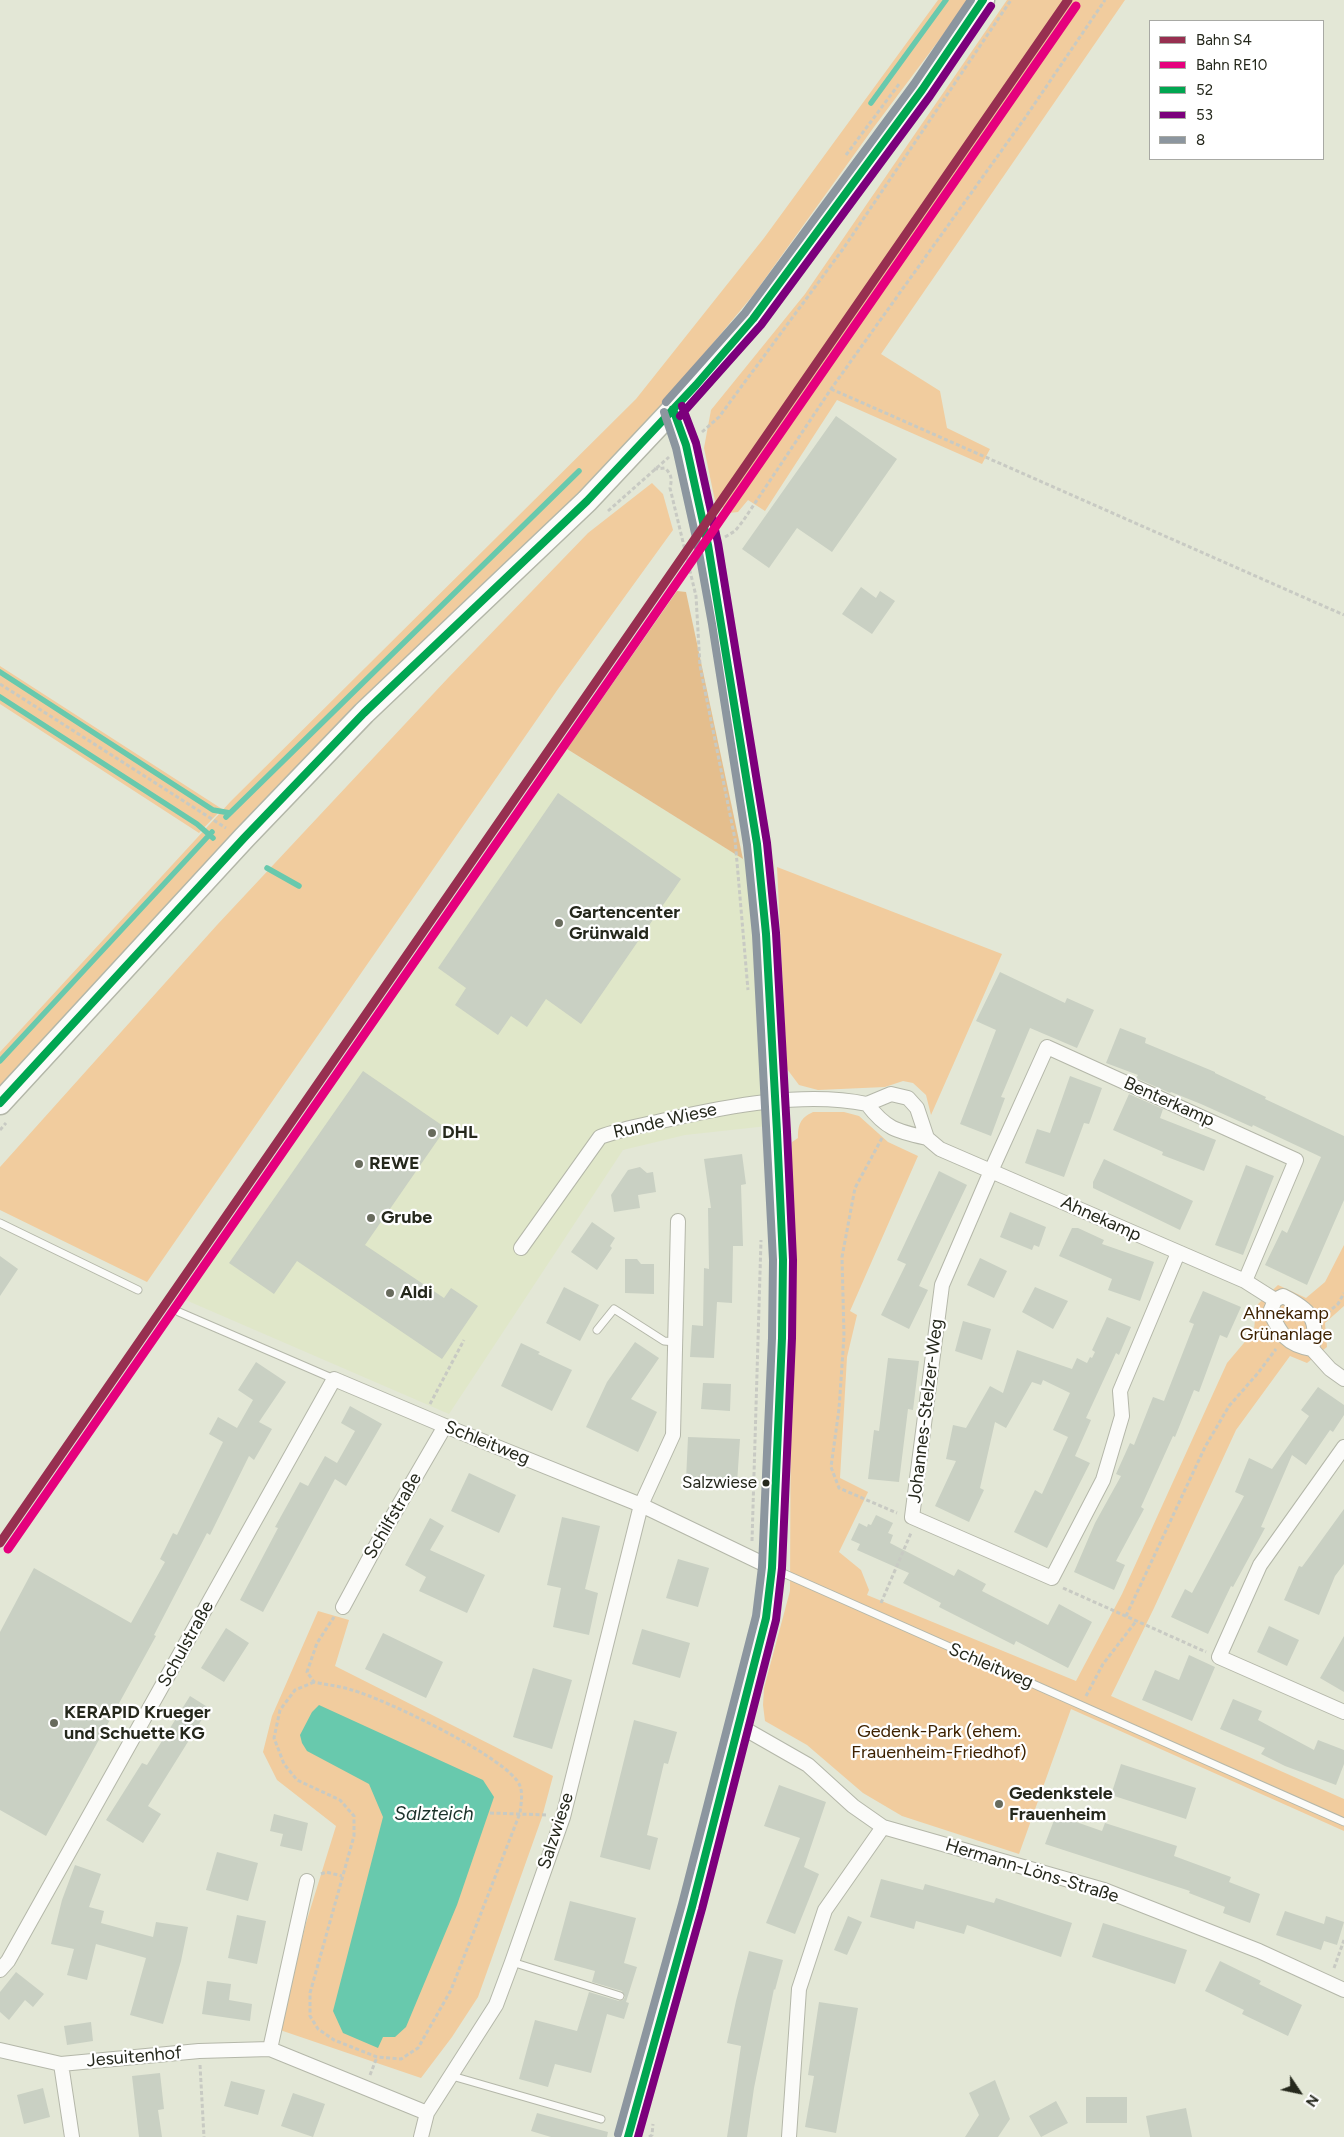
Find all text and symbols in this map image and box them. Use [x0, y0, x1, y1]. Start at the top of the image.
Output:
legend [1149, 20, 1324, 160]
text: Bahn S4 [1196, 31, 1252, 49]
text: Bahn RE10 [1196, 56, 1267, 74]
text: 52 [1196, 81, 1213, 99]
text: 53 [1196, 106, 1213, 124]
text: 8 [1196, 131, 1205, 149]
place label: Gartencenter Grünwald [569, 902, 680, 944]
marker: Gartencenter Grünwald [553, 917, 565, 929]
street label: Benterkamp [1120, 1072, 1218, 1132]
street label: Runde Wiese [611, 1099, 719, 1143]
place label: DHL [442, 1122, 478, 1144]
marker: DHL [426, 1127, 438, 1139]
place label: REWE [369, 1153, 420, 1175]
marker: REWE [353, 1158, 365, 1170]
street label: Ahnekamp [1057, 1192, 1145, 1246]
place label: Grube [381, 1207, 432, 1229]
marker: Grube [365, 1212, 377, 1224]
place label: Aldi [400, 1282, 433, 1304]
marker: Aldi [384, 1287, 396, 1299]
park label: Ahnekamp Grünanlage [1240, 1303, 1332, 1346]
street label: Johannes-Stelzer-Weg [904, 1318, 948, 1504]
street label: Schleitweg [441, 1416, 533, 1470]
street label: Schilfstraße [360, 1469, 426, 1563]
place label: Salzwiese [682, 1473, 757, 1493]
marker: Salzwiese [761, 1478, 771, 1488]
street label: Schulstraße [153, 1597, 219, 1691]
street label: Schleitweg [945, 1638, 1037, 1694]
place label: KERAPID Krueger und Schuette KG [64, 1702, 211, 1745]
marker: KERAPID Krueger und Schuette KG [48, 1717, 60, 1729]
park label: Gedenk-Park (ehem. Frauenheim-Friedhof) [851, 1721, 1027, 1764]
place label: Gedenkstele Frauenheim [1009, 1783, 1113, 1826]
street label: Salzwiese [533, 1790, 579, 1872]
marker: Gedenkstele Frauenheim [993, 1798, 1005, 1810]
water label: Salzteich [394, 1803, 474, 1825]
street label: Hermann-Löns-Straße [943, 1834, 1121, 1908]
street label: Jesuitenhof [86, 2042, 182, 2072]
north arrow [1274, 2067, 1324, 2117]
text: N [1302, 2091, 1322, 2110]

